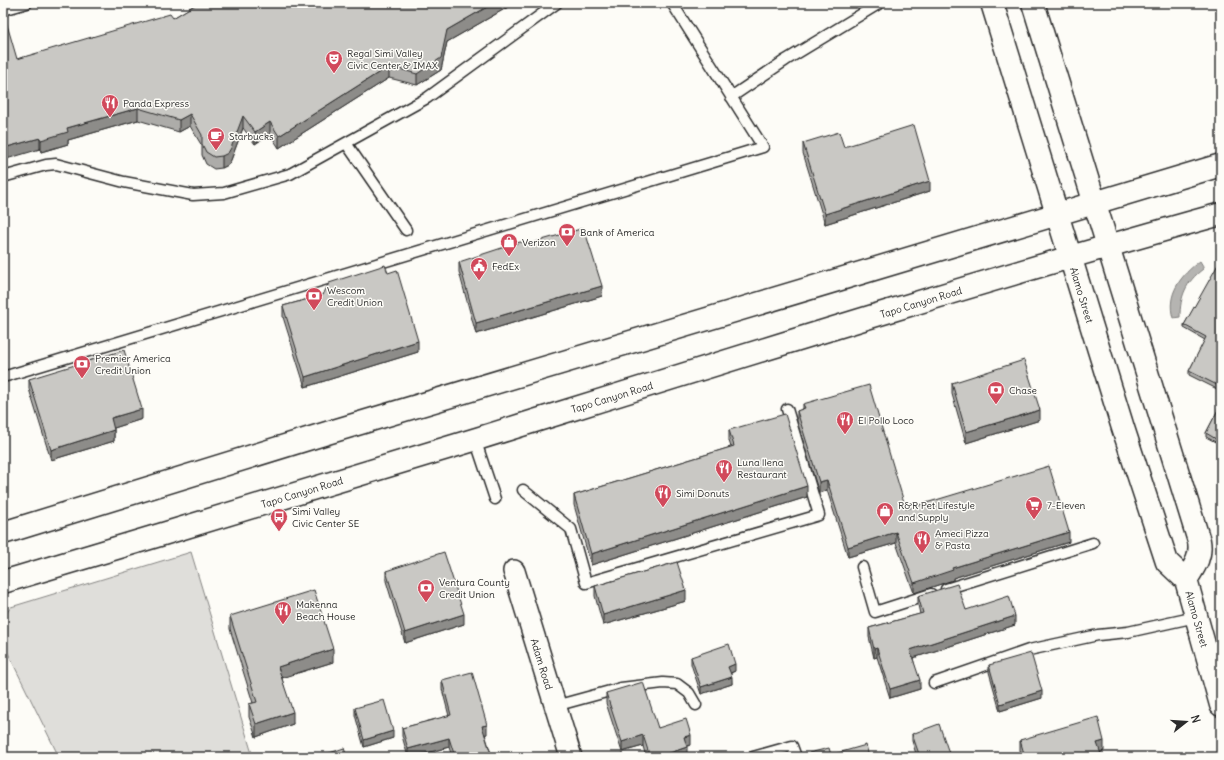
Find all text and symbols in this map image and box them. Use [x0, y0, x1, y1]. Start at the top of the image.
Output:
place label: Regal Simi Valley Civic Center & IMAX [347, 47, 439, 72]
theatre icon: Regal Simi Valley Civic Center & IMAX [324, 49, 344, 74]
restaurant icon: Panda Express [100, 93, 120, 118]
place label: Panda Express [123, 97, 189, 110]
cafe icon: Starbucks [206, 126, 226, 151]
place label: Starbucks [229, 130, 274, 143]
bank icon: Bank of America [557, 222, 577, 247]
place label: Bank of America [580, 226, 655, 239]
shop icon: Verizon [499, 232, 519, 257]
place label: Verizon [522, 236, 556, 249]
public building icon: FedEx [469, 256, 489, 281]
place label: FedEx [492, 260, 519, 273]
street label: Alamo Street [1067, 266, 1096, 325]
place label: Wescom Credit Union [327, 284, 383, 309]
street label: Tapo Canyon Road [879, 284, 964, 321]
bank icon: Wescom Credit Union [304, 286, 324, 311]
place label: Premier America Credit Union [95, 352, 171, 377]
bank icon: Premier America Credit Union [72, 354, 92, 379]
street label: Tapo Canyon Road [570, 379, 655, 416]
bank icon: Chase [986, 380, 1006, 405]
place label: Chase [1009, 384, 1037, 397]
restaurant icon: El Pollo Loco [835, 410, 855, 435]
place label: El Pollo Loco [858, 414, 914, 427]
place label: Luna llena Restaurant [737, 456, 787, 481]
restaurant icon: Luna llena Restaurant [714, 458, 734, 483]
street label: Tapo Canyon Road [260, 474, 345, 511]
restaurant icon: Simi Donuts [653, 483, 673, 508]
place label: Simi Donuts [676, 487, 730, 500]
supermarket icon: 7-Eleven [1024, 495, 1044, 520]
place label: R&R Pet Lifestyle and Supply [898, 499, 975, 524]
place label: 7-Eleven [1047, 499, 1086, 512]
shop icon: R&R Pet Lifestyle and Supply [875, 501, 895, 526]
place label: Simi Valley Civic Center SE [292, 505, 359, 530]
bus stop icon: Simi Valley Civic Center SE [269, 507, 289, 532]
place label: Ameci Pizza & Pasta [935, 527, 989, 552]
restaurant icon: Ameci Pizza & Pasta [912, 529, 932, 554]
place label: Ventura County Credit Union [439, 576, 510, 601]
bank icon: Ventura County Credit Union [416, 578, 436, 603]
street label: Alamo Street [1182, 590, 1211, 649]
place label: Makenna Beach House [296, 598, 355, 623]
restaurant icon: Makenna Beach House [273, 600, 293, 625]
street label: Adam Road [528, 637, 555, 691]
north arrow [1166, 702, 1206, 742]
text: N [1188, 713, 1203, 725]

